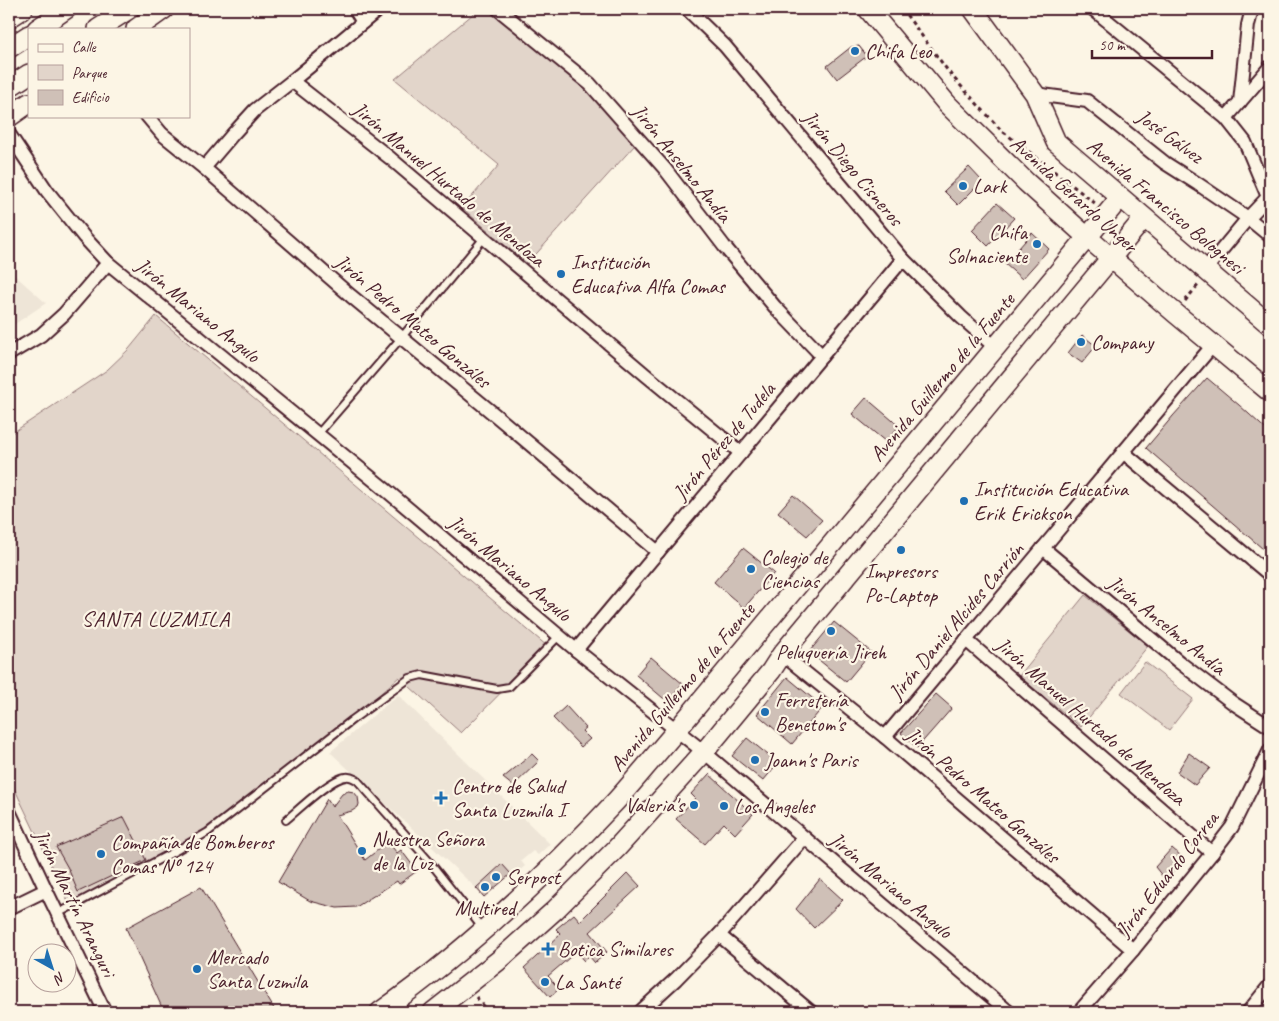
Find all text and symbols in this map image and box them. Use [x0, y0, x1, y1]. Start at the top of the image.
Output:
legend [28, 28, 190, 118]
scale bar [1092, 28, 1212, 60]
text: 50 m [1099, 36, 1126, 55]
text: Calle [72, 38, 97, 57]
place label: Chifa Leo [865, 38, 933, 64]
marker: Chifa Leo [849, 45, 861, 57]
text: Parque [72, 64, 108, 83]
text: Edificio [72, 88, 110, 107]
street label: Jirón Manuel Hurtado de Mendoza [347, 95, 552, 273]
street label: Jirón Anselmo Andía [626, 98, 739, 229]
street label: José Gálvez [1131, 103, 1210, 170]
street label: Jirón Diego Cisneros [796, 104, 910, 232]
street label: Avenida Gerardo Unger [1005, 130, 1144, 259]
street label: Avenida Francisco Bolognesi [1082, 132, 1252, 282]
place label: Lark [973, 173, 1008, 199]
marker: Lark [957, 180, 969, 192]
place label: Chifa Solnaciente [946, 219, 1029, 269]
marker: Chifa Solnaciente [1031, 238, 1043, 250]
street label: Jirón Pedro Mateo Gonzáles [329, 248, 498, 395]
place label: Institución Educativa Alfa Comas [571, 249, 727, 299]
street label: Jirón Mariano Angulo [130, 251, 267, 369]
marker: Institución Educativa Alfa Comas [555, 268, 567, 280]
street label: Avenida Guillermo de la Fuente [864, 286, 1021, 467]
place label: Company [1091, 329, 1155, 355]
marker: Company [1075, 336, 1087, 348]
street label: Jirón Pérez de Tudela [667, 376, 782, 506]
place label: Institución Educativa Erik Erickson [974, 476, 1130, 526]
marker: Institución Educativa Erik Erickson [958, 495, 970, 507]
street label: Jirón Mariano Angulo [443, 508, 578, 628]
street label: Jirón Daniel Alcides Carrión [882, 537, 1030, 706]
place label: Colegio de Ciencias [761, 544, 829, 594]
marker: Impresors Pc-Laptop [895, 544, 907, 556]
place label: Impresors Pc-Laptop [865, 558, 939, 608]
marker: Colegio de Ciencias [745, 563, 757, 575]
street label: Jirón Anselmo Andía [1102, 569, 1233, 682]
street label: Avenida Guillermo de la Fuente [604, 596, 761, 777]
district label: SANTA LUZMILA [82, 605, 230, 633]
marker: Peluquería Jireh [825, 625, 837, 637]
street label: Jirón Manuel Hurtado de Mendoza [990, 631, 1193, 812]
place label: Peluquería Jireh [776, 639, 888, 665]
place label: Ferretería Benetom's [775, 687, 849, 737]
marker: Ferretería Benetom's [759, 706, 771, 718]
street label: Jirón Pedro Mateo Gonzáles [900, 721, 1067, 870]
place label: Joann's Paris [764, 747, 859, 773]
marker: Joann's Paris [749, 754, 761, 766]
place label: Centro de Salud Santa Luzmila I [452, 773, 570, 823]
marker: Centro de Salud Santa Luzmila I [434, 791, 448, 805]
place label: Valeria's [625, 792, 686, 818]
place label: Los Angeles [734, 793, 816, 819]
marker: Valeria's [688, 799, 700, 811]
marker: Los Angeles [718, 800, 730, 812]
street label: Jirón Eduardo Correa [1109, 804, 1225, 943]
street label: Jirón Martín Aranguri [28, 824, 123, 984]
street label: Jirón Mariano Angulo [824, 825, 959, 945]
place label: Nuestra Señora de la Luz [372, 826, 486, 876]
place label: Compañía de Bomberos Comas Nº 124 [111, 829, 275, 879]
marker: Nuestra Señora de la Luz [356, 845, 368, 857]
marker: Compañía de Bomberos Comas Nº 124 [95, 848, 107, 860]
place label: Serpost [506, 864, 562, 890]
marker: Serpost [490, 871, 502, 883]
marker: Multired [479, 881, 491, 893]
place label: Multired [455, 895, 519, 921]
place label: Botica Similares [558, 936, 674, 962]
marker: Botica Similares [542, 943, 554, 955]
north arrow [28, 944, 78, 994]
place label: Mercado Santa Luzmila [207, 944, 309, 994]
marker: Mercado Santa Luzmila [191, 963, 203, 975]
text: N [49, 968, 69, 989]
place label: La Santé [555, 969, 623, 995]
marker: La Santé [539, 976, 551, 988]

